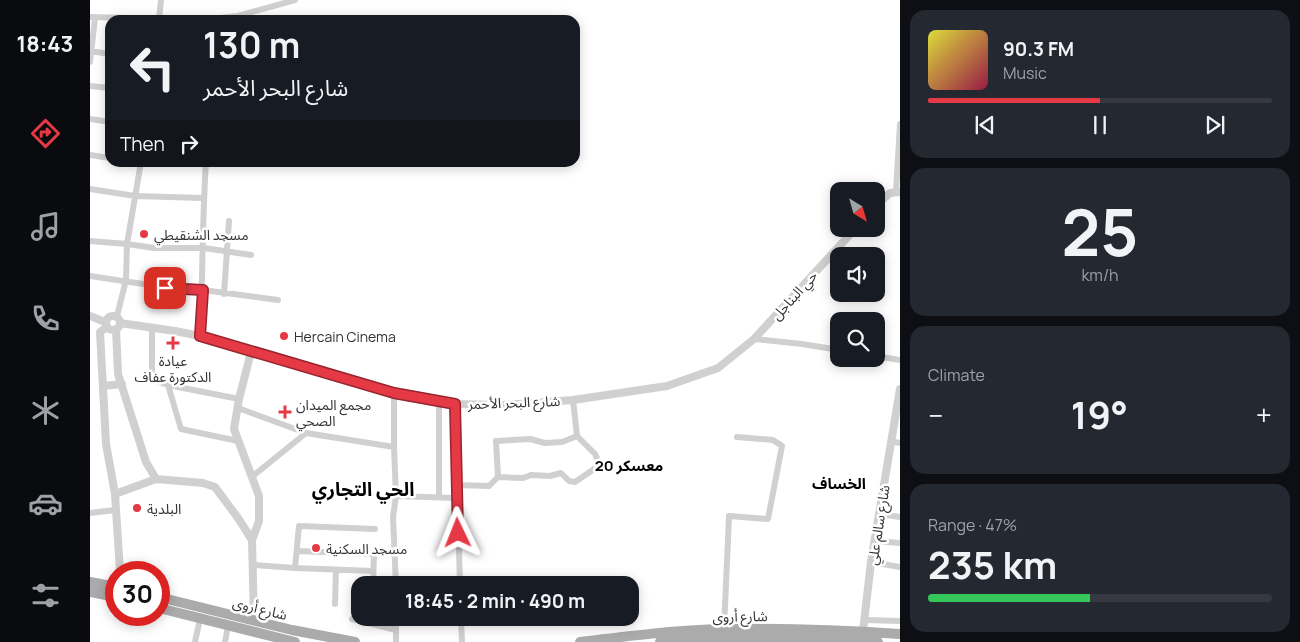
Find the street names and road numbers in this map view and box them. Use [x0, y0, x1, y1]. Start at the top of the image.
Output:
street label: حي البناجل [767, 266, 823, 325]
street label: شارع البحر الأحمر [466, 391, 561, 415]
street label: شارع سالم علي [862, 483, 896, 567]
street label: شارع أروى [230, 592, 289, 626]
street label: شارع أروى [712, 606, 768, 628]

